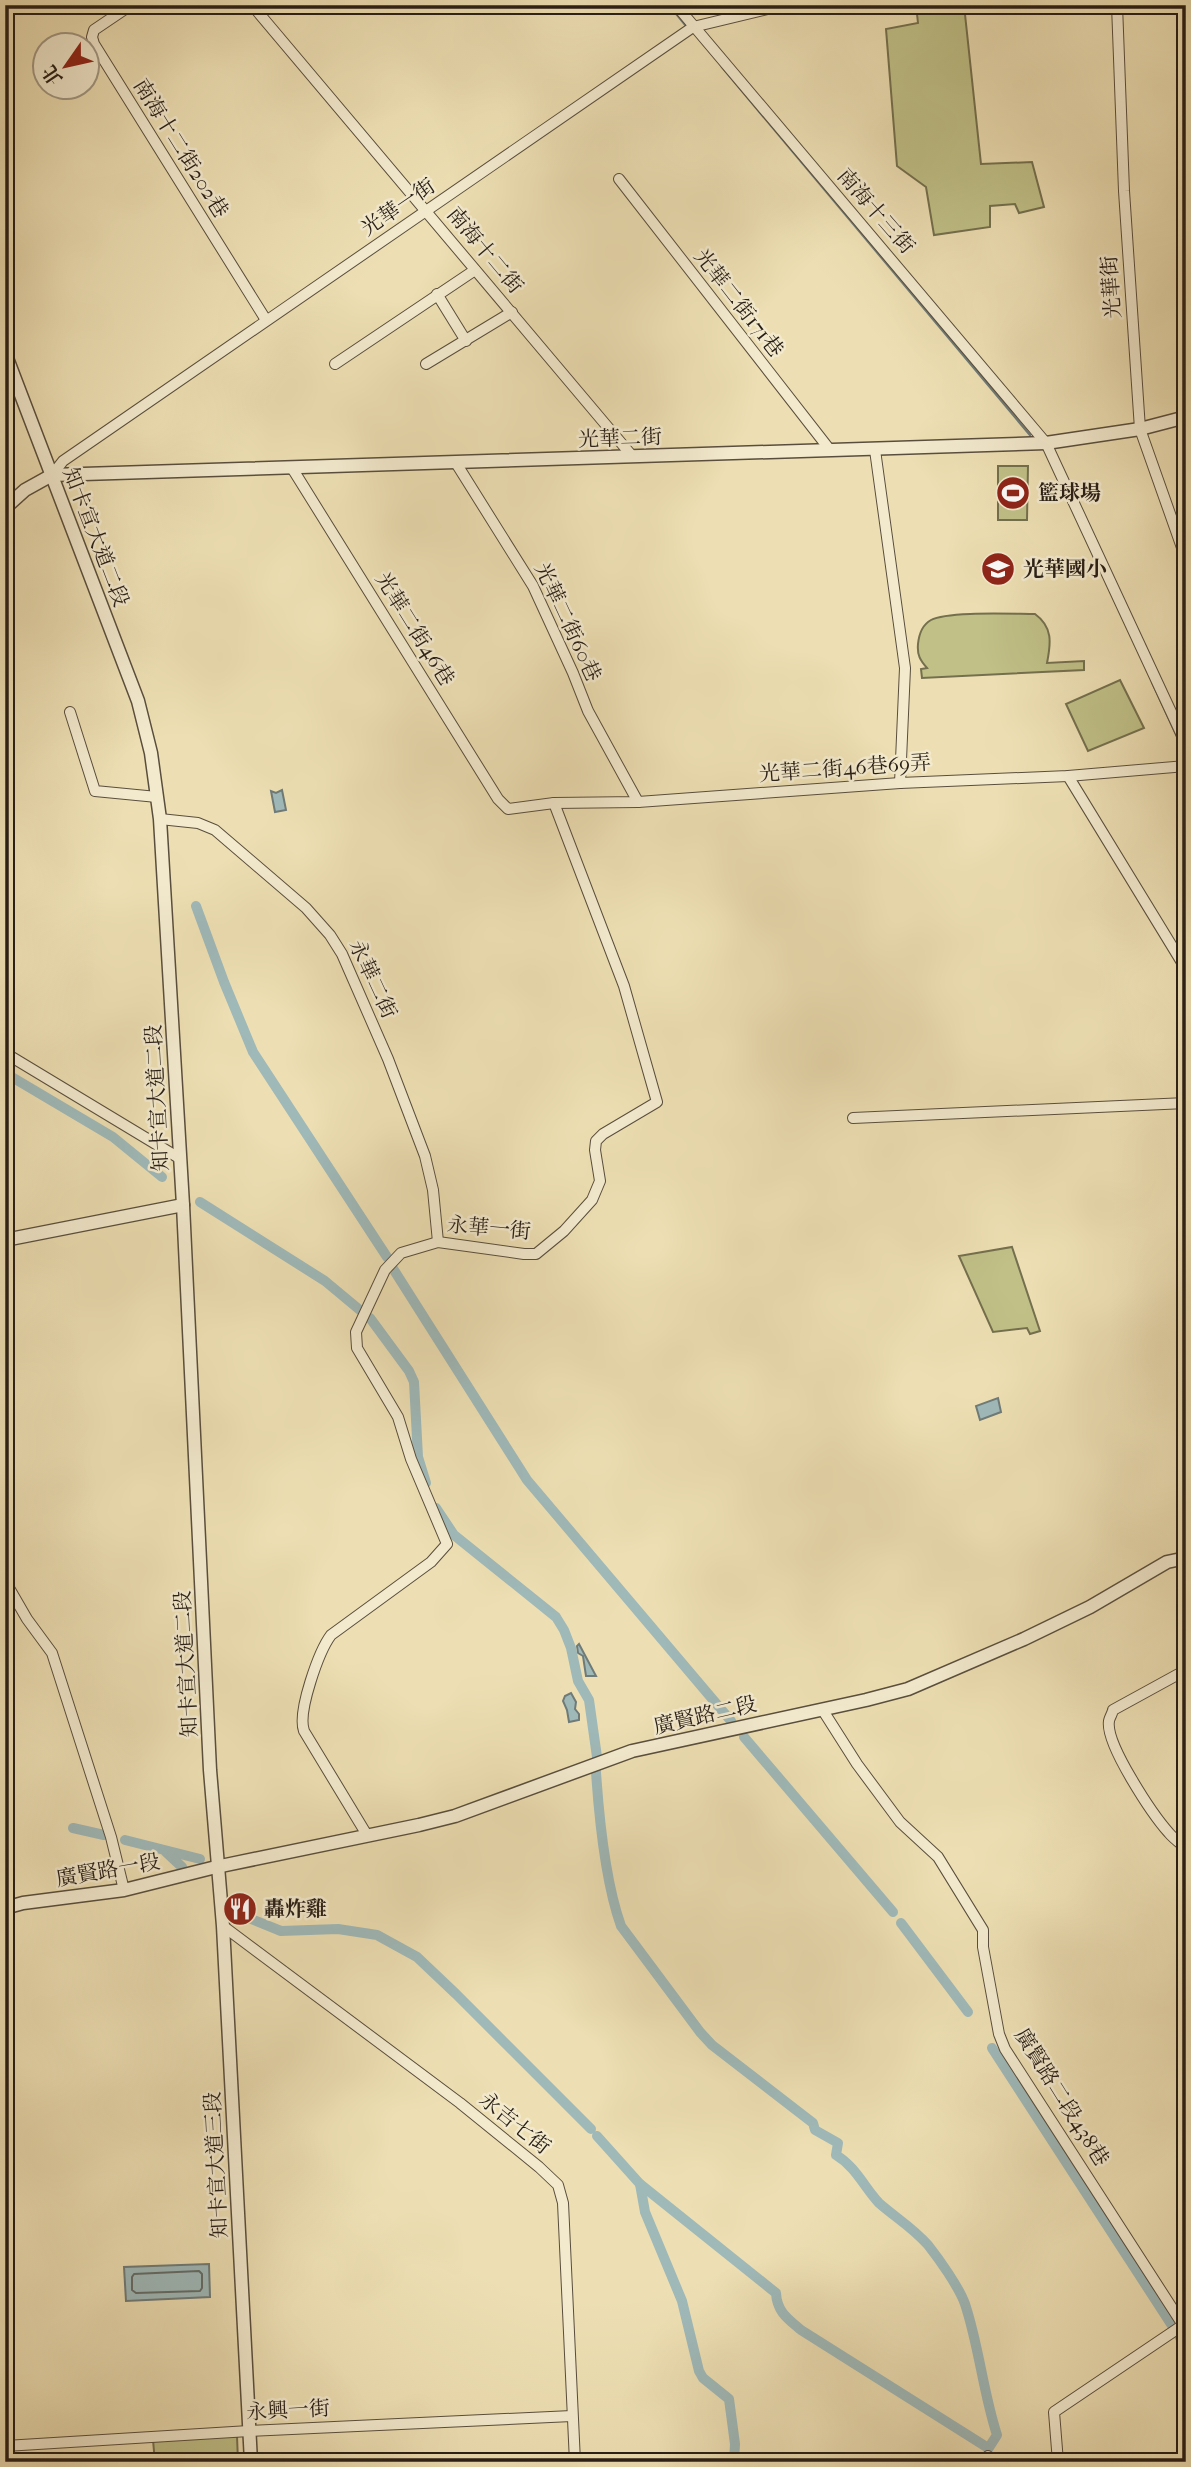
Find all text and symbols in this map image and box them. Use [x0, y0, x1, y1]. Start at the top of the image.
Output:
north arrow [32, 32, 102, 102]
text: 北 [38, 61, 67, 89]
street label: 南海十二街202巷 [129, 74, 233, 222]
street label: 南海十三街 [833, 164, 919, 258]
street label: 光華一街 [356, 174, 440, 240]
street label: 南海十二街 [442, 202, 528, 298]
street label: 光華二街171巷 [689, 244, 789, 362]
street label: 光華街 [1097, 255, 1125, 319]
street label: 光華二街 [578, 425, 662, 451]
street label: 知卡宣大道二段 [58, 464, 134, 610]
sports icon: 籃球場 [994, 474, 1032, 512]
place label: 籃球場 [1038, 481, 1101, 505]
school or university icon: 光華國小 [979, 550, 1017, 588]
place label: 光華國小 [1023, 557, 1107, 581]
street label: 光華二街60巷 [530, 559, 606, 685]
street label: 光華二街46巷 [371, 568, 459, 690]
street label: 光華二街46巷69弄 [758, 750, 932, 786]
street label: 永華二街 [344, 936, 402, 1022]
street label: 知卡宣大道二段 [141, 1024, 173, 1172]
street label: 永華一街 [446, 1212, 532, 1244]
street label: 知卡宣大道二段 [170, 1590, 202, 1738]
street label: 廣賢路二段 [651, 1691, 759, 1739]
street label: 廣賢路一段 [54, 1849, 162, 1891]
restaurant icon: 轟炸雞 [221, 1890, 259, 1928]
place label: 轟炸雞 [264, 1897, 327, 1921]
street label: 廣賢路二段438巷 [1010, 2024, 1114, 2170]
street label: 永吉七街 [475, 2087, 555, 2159]
street label: 知卡宣大道三段 [200, 2091, 232, 2239]
street label: 永興一街 [245, 2396, 331, 2424]

